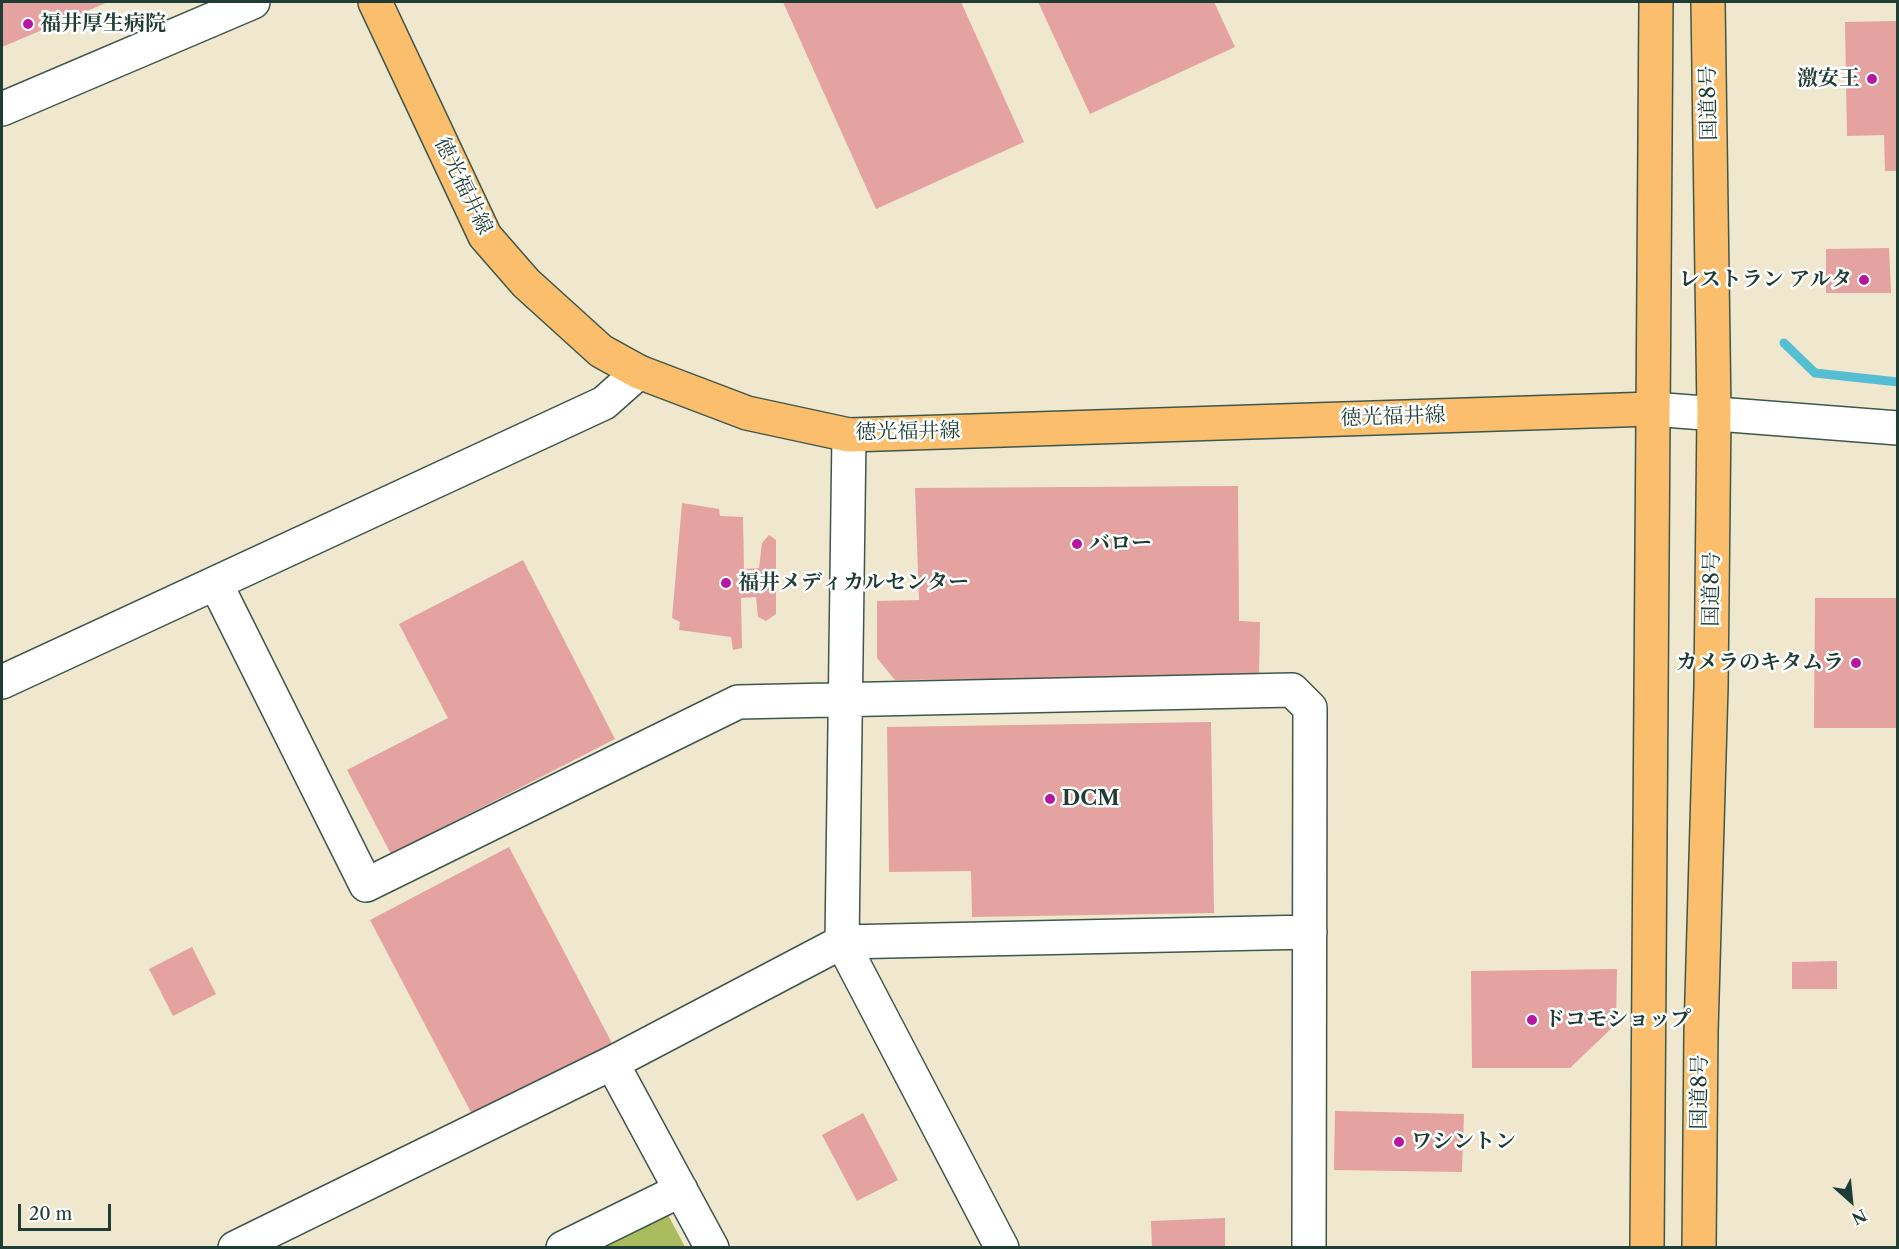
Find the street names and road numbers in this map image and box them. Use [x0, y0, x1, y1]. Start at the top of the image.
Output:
street label: 国道8号 [1696, 65, 1722, 141]
street label: 徳光福井線 [429, 133, 497, 239]
street label: 徳光福井線 [1340, 403, 1446, 431]
street label: 徳光福井線 [855, 418, 961, 446]
street label: 国道8号 [1699, 551, 1725, 627]
street label: 国道8号 [1687, 1054, 1713, 1130]

